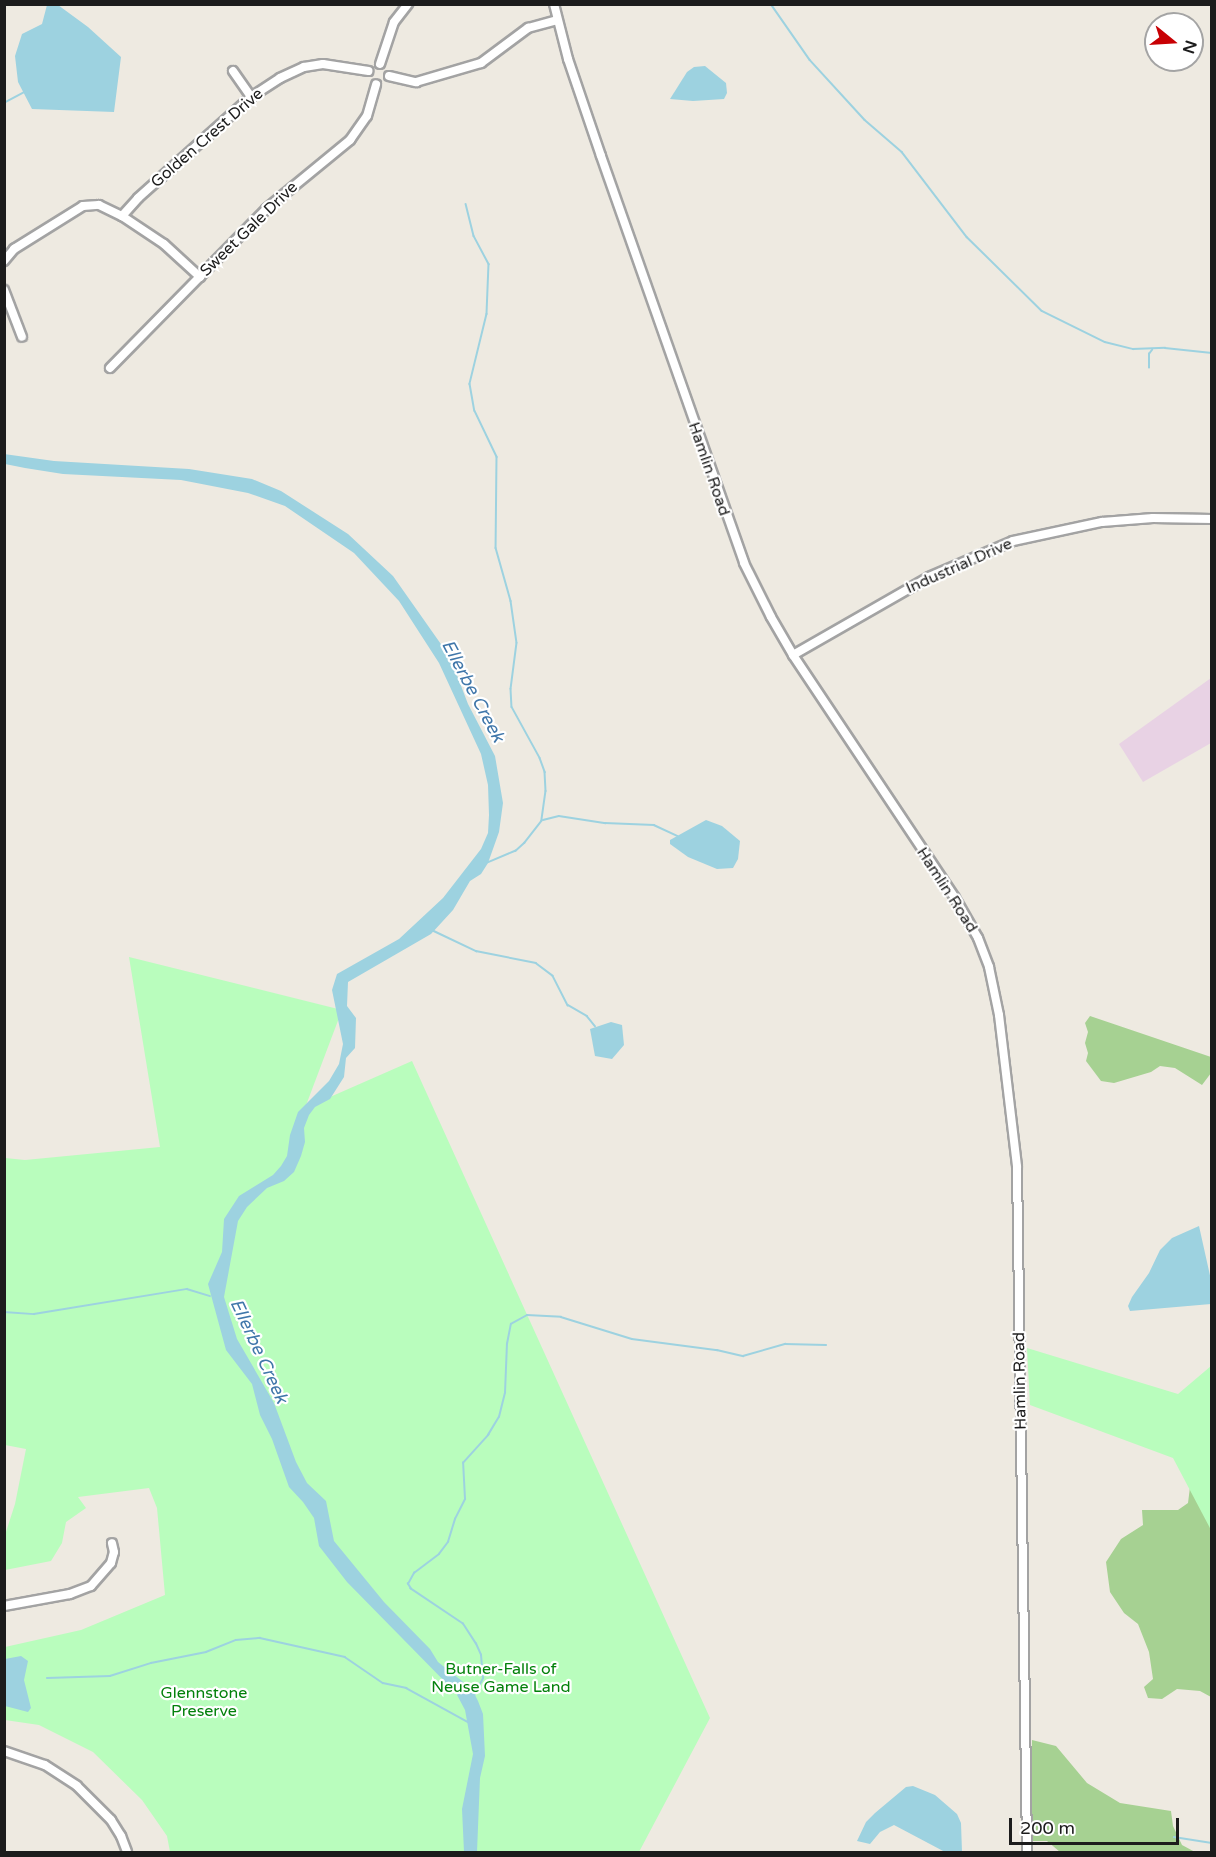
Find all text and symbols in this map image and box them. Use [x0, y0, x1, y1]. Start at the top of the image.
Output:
north arrow [1144, 12, 1204, 72]
text: N [1178, 38, 1201, 56]
street label: Golden Crest Drive [147, 84, 267, 192]
street label: Sweet Gale Drive [196, 178, 302, 280]
street label: Hamlin Road [684, 420, 734, 518]
street label: Industrial Drive [903, 534, 1015, 598]
water label: Ellerbe Creek [437, 636, 509, 746]
street label: Hamlin Road [912, 844, 982, 936]
water label: Ellerbe Creek [225, 1295, 293, 1407]
street label: Hamlin Road [1010, 1332, 1030, 1430]
park label: Butner-Falls of Neuse Game Land [431, 1659, 571, 1697]
park label: Glennstone Preserve [161, 1683, 247, 1721]
scale bar [1012, 1806, 1182, 1844]
text: 200 m [1020, 1817, 1075, 1839]

